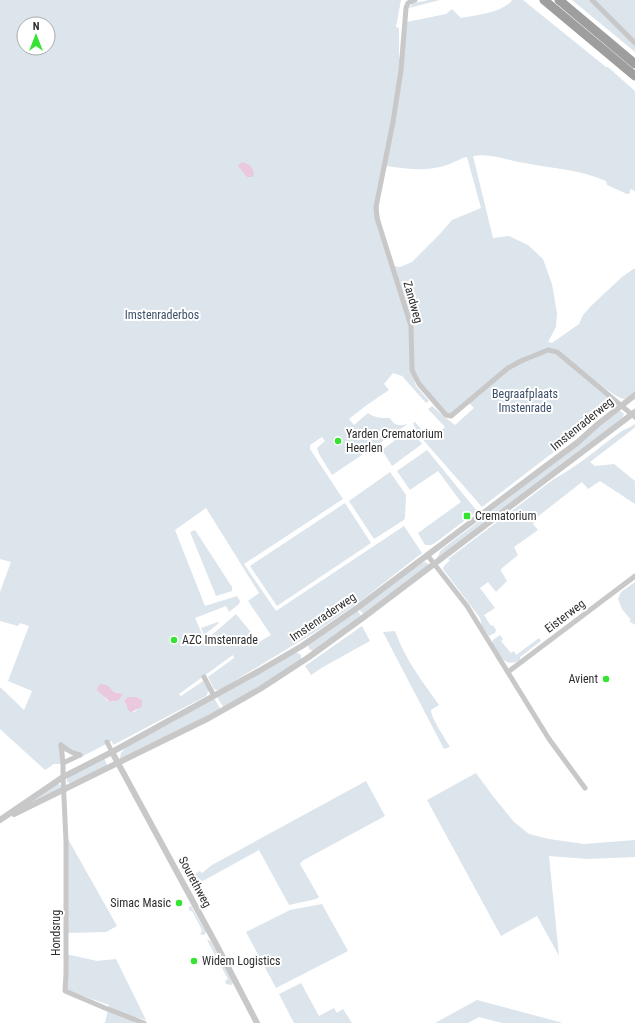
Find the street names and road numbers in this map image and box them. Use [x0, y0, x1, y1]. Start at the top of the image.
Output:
street label: Zandweg [400, 279, 426, 325]
street label: Imstenraderweg [548, 394, 616, 453]
street label: Imstenraderweg [287, 590, 359, 644]
street label: Eisterweg [542, 596, 588, 636]
street label: Sourethweg [176, 854, 214, 910]
street label: Hondsrug [49, 910, 63, 956]

